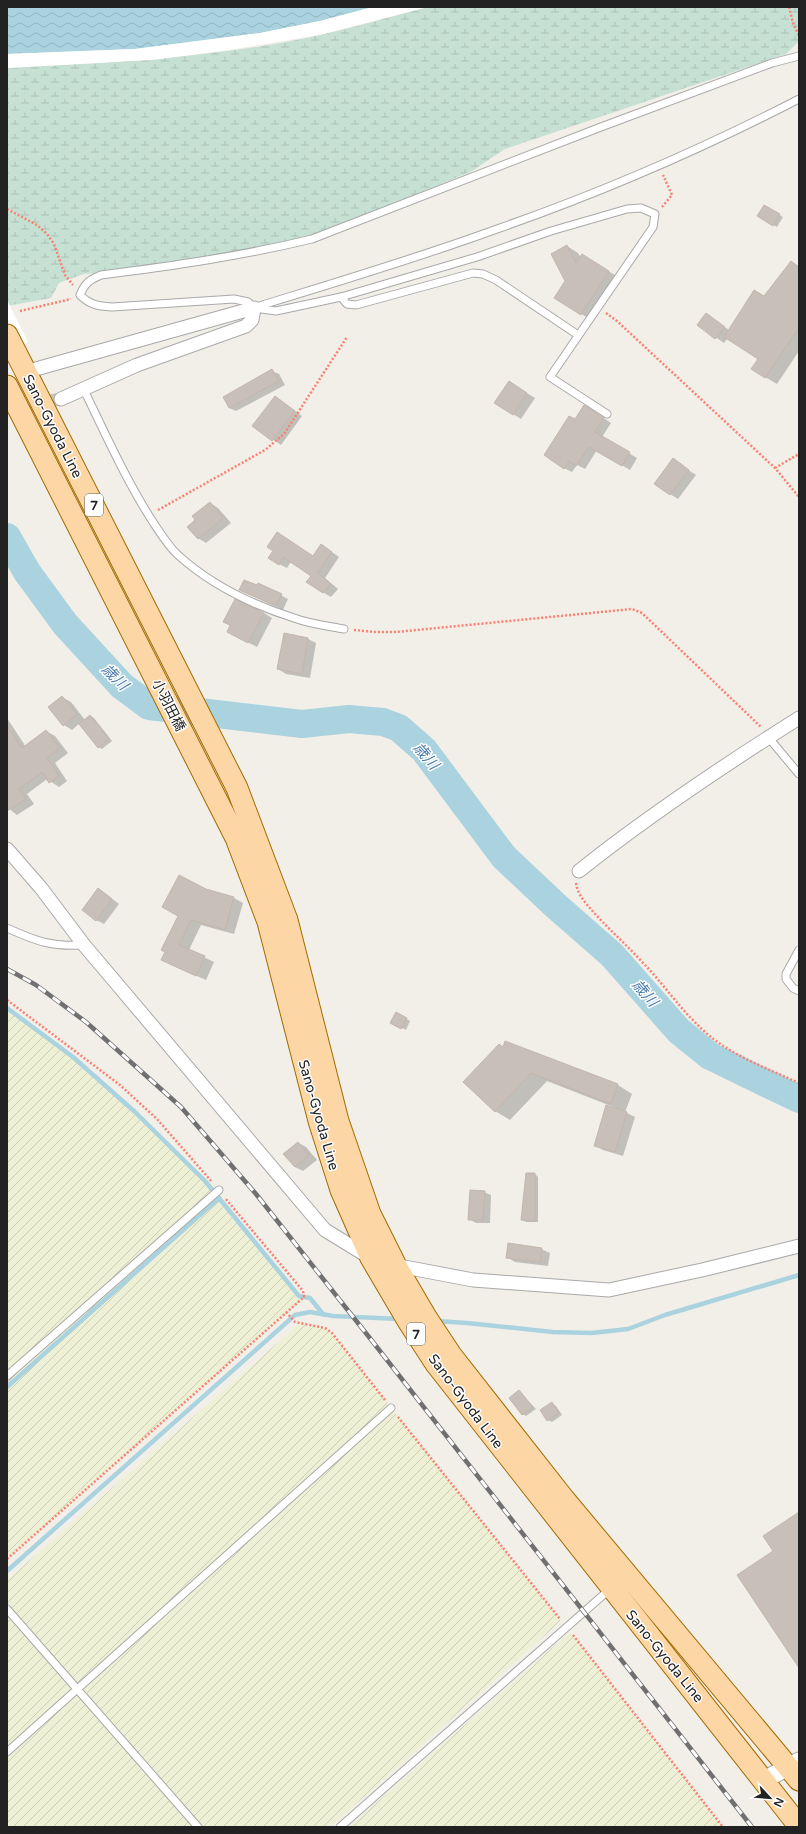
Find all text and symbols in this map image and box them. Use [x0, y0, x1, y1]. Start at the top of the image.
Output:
street label: Sano-Gyoda Line [19, 372, 86, 481]
road number: 7 [85, 494, 103, 516]
water label: 歳川 [98, 660, 133, 695]
street label: 小羽田橋 [148, 676, 189, 734]
water label: 歳川 [409, 739, 444, 775]
water label: 歳川 [628, 976, 663, 1012]
street label: Sano-Gyoda Line [295, 1058, 342, 1172]
road number: 7 [407, 1323, 425, 1345]
street label: Sano-Gyoda Line [424, 1351, 507, 1452]
street label: Sano-Gyoda Line [622, 1607, 707, 1706]
north arrow [750, 1778, 790, 1818]
text: N [771, 1795, 786, 1809]

